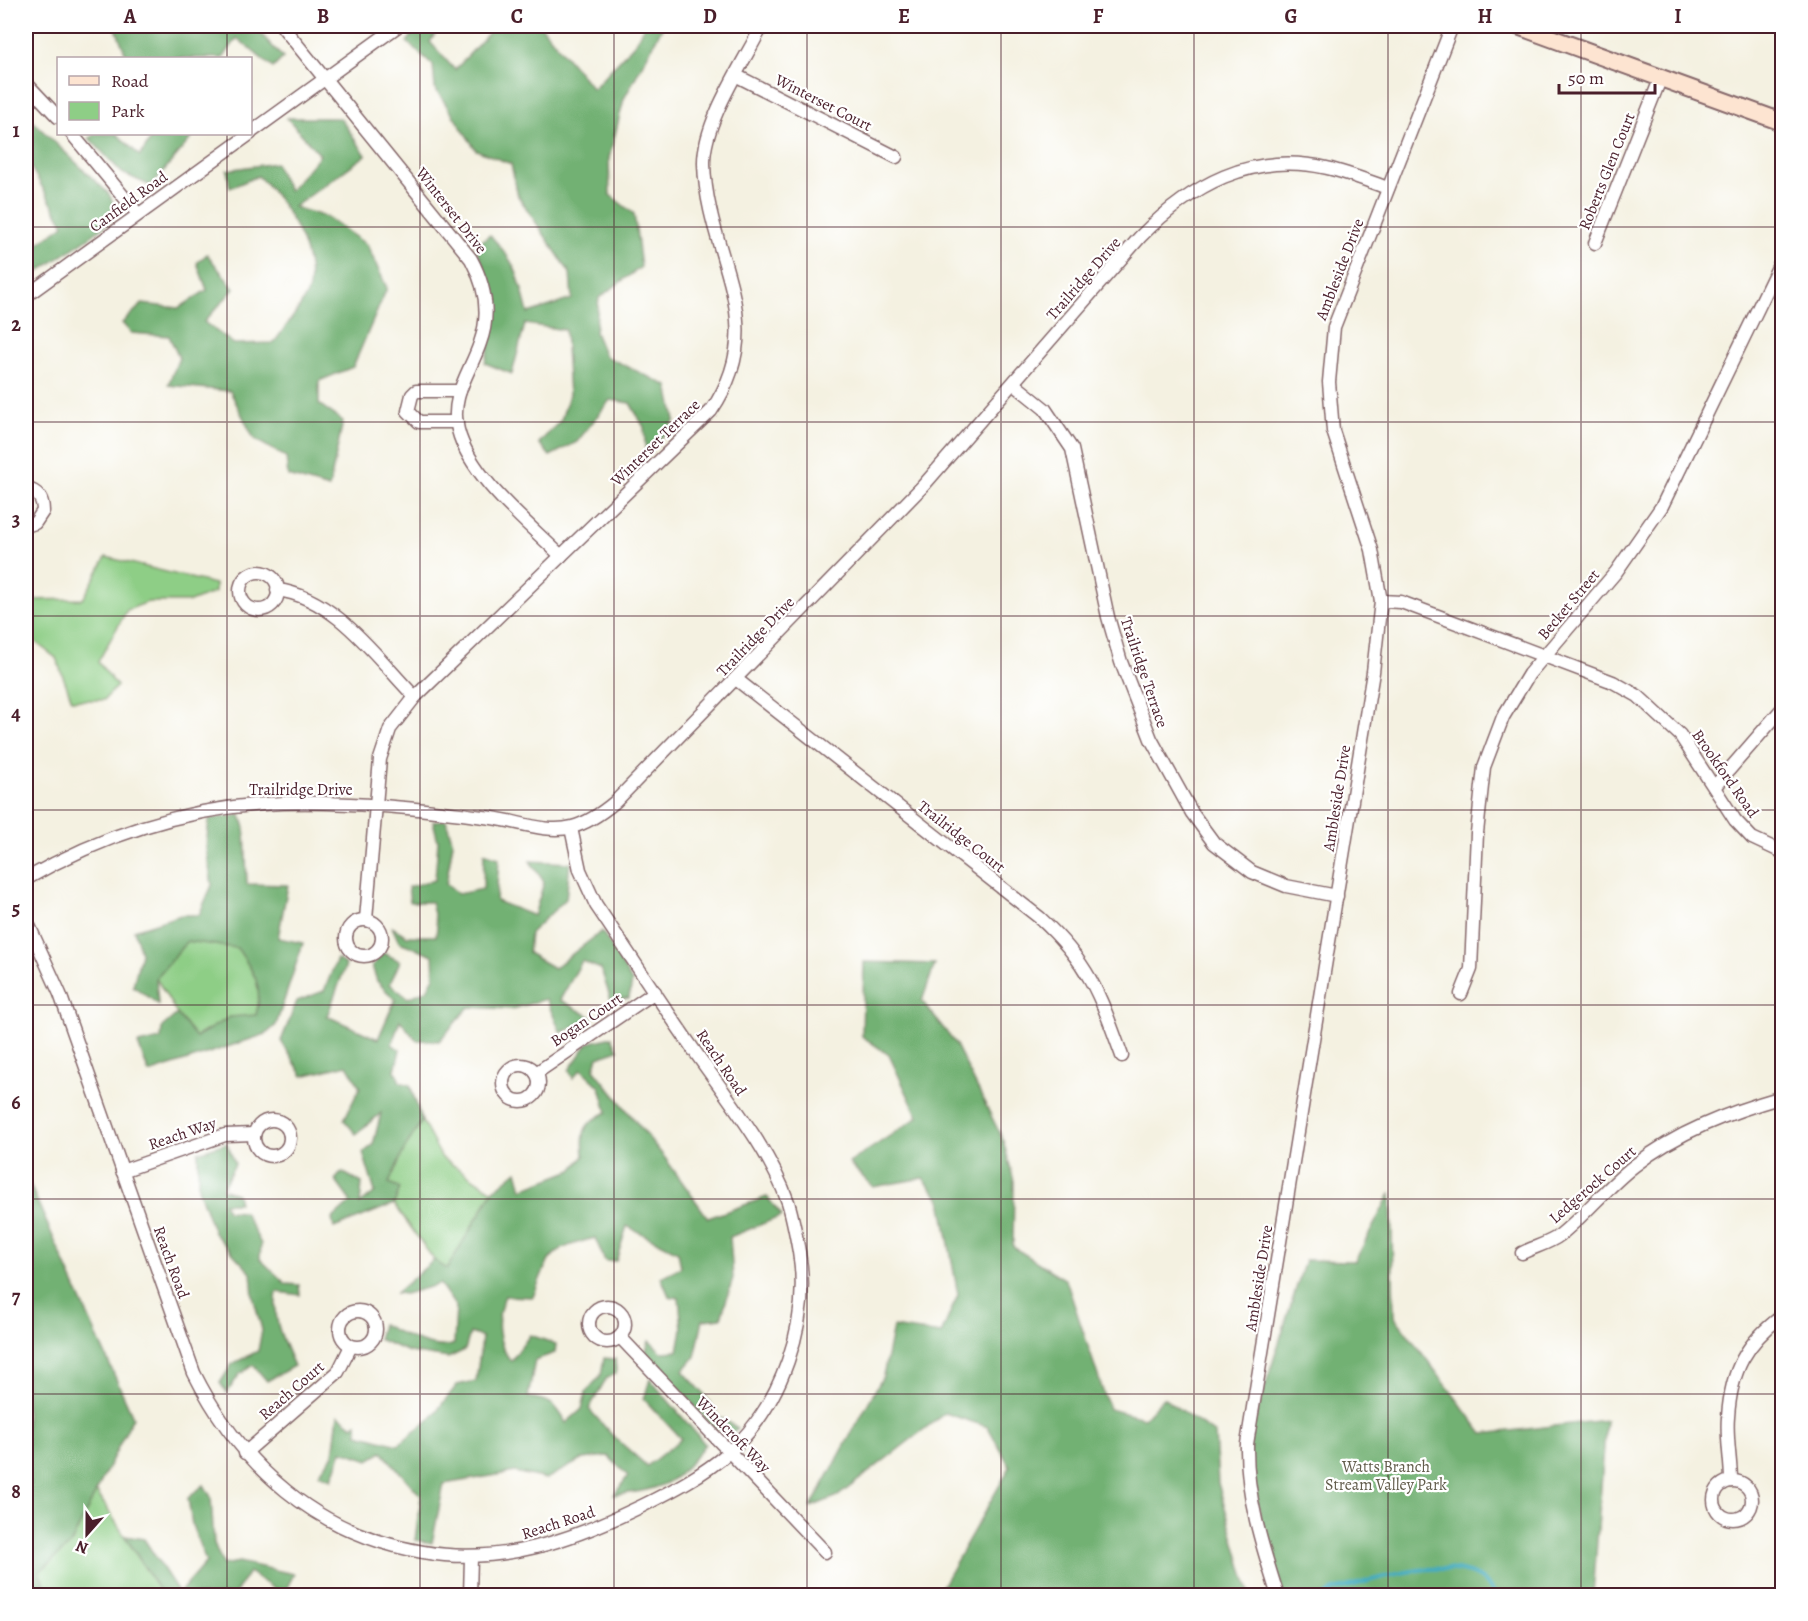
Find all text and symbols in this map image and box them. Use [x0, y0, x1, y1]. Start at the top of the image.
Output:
text: A [123, 3, 137, 30]
text: B [317, 3, 329, 30]
text: C [511, 3, 523, 30]
text: D [703, 3, 717, 30]
text: E [898, 3, 910, 30]
text: F [1093, 3, 1104, 30]
text: G [1284, 3, 1298, 30]
text: H [1478, 3, 1493, 30]
text: I [1674, 3, 1682, 30]
legend [57, 57, 252, 135]
scale bar [1559, 57, 1655, 95]
text: 50 m [1568, 66, 1604, 90]
text: Road [111, 69, 149, 93]
street label: Winterset Court [770, 69, 876, 137]
text: Park [111, 99, 145, 123]
street label: Roberts Glen Court [1573, 109, 1641, 233]
text: 1 [12, 117, 20, 144]
street label: Winterset Drive [410, 162, 492, 258]
street label: Canfield Road [85, 166, 173, 238]
street label: Ambleside Drive [1310, 215, 1369, 324]
street label: Trailridge Drive [1041, 232, 1126, 325]
text: 2 [11, 311, 21, 338]
street label: Winterset Terrace [605, 394, 705, 492]
text: 3 [12, 506, 20, 533]
street label: Becket Street [1533, 565, 1605, 645]
street label: Trailridge Drive [712, 592, 800, 682]
street label: Trailridge Terrace [1115, 614, 1173, 731]
text: 4 [11, 700, 21, 727]
street label: Brookford Road [1687, 725, 1764, 823]
street label: Ambleside Drive [1318, 743, 1356, 854]
street label: Trailridge Drive [249, 779, 353, 801]
street label: Trailridge Court [913, 796, 1010, 878]
text: 5 [12, 895, 20, 922]
street label: Bogan Court [546, 988, 627, 1052]
street label: Reach Road [691, 1025, 752, 1100]
text: 6 [11, 1089, 21, 1116]
street label: Reach Way [145, 1112, 220, 1156]
street label: Ledgerock Court [1544, 1141, 1641, 1229]
street label: Reach Road [148, 1223, 194, 1302]
street label: Ambleside Drive [1240, 1223, 1278, 1334]
text: 7 [12, 1283, 21, 1310]
street label: Reach Court [254, 1356, 329, 1425]
street label: Windcroft Way [691, 1391, 776, 1478]
park label: Watts Branch Stream Valley Park [1325, 1456, 1447, 1496]
text: 8 [11, 1478, 21, 1505]
street label: Reach Road [519, 1501, 598, 1545]
north arrow [57, 1504, 117, 1564]
text: N [72, 1535, 91, 1559]

